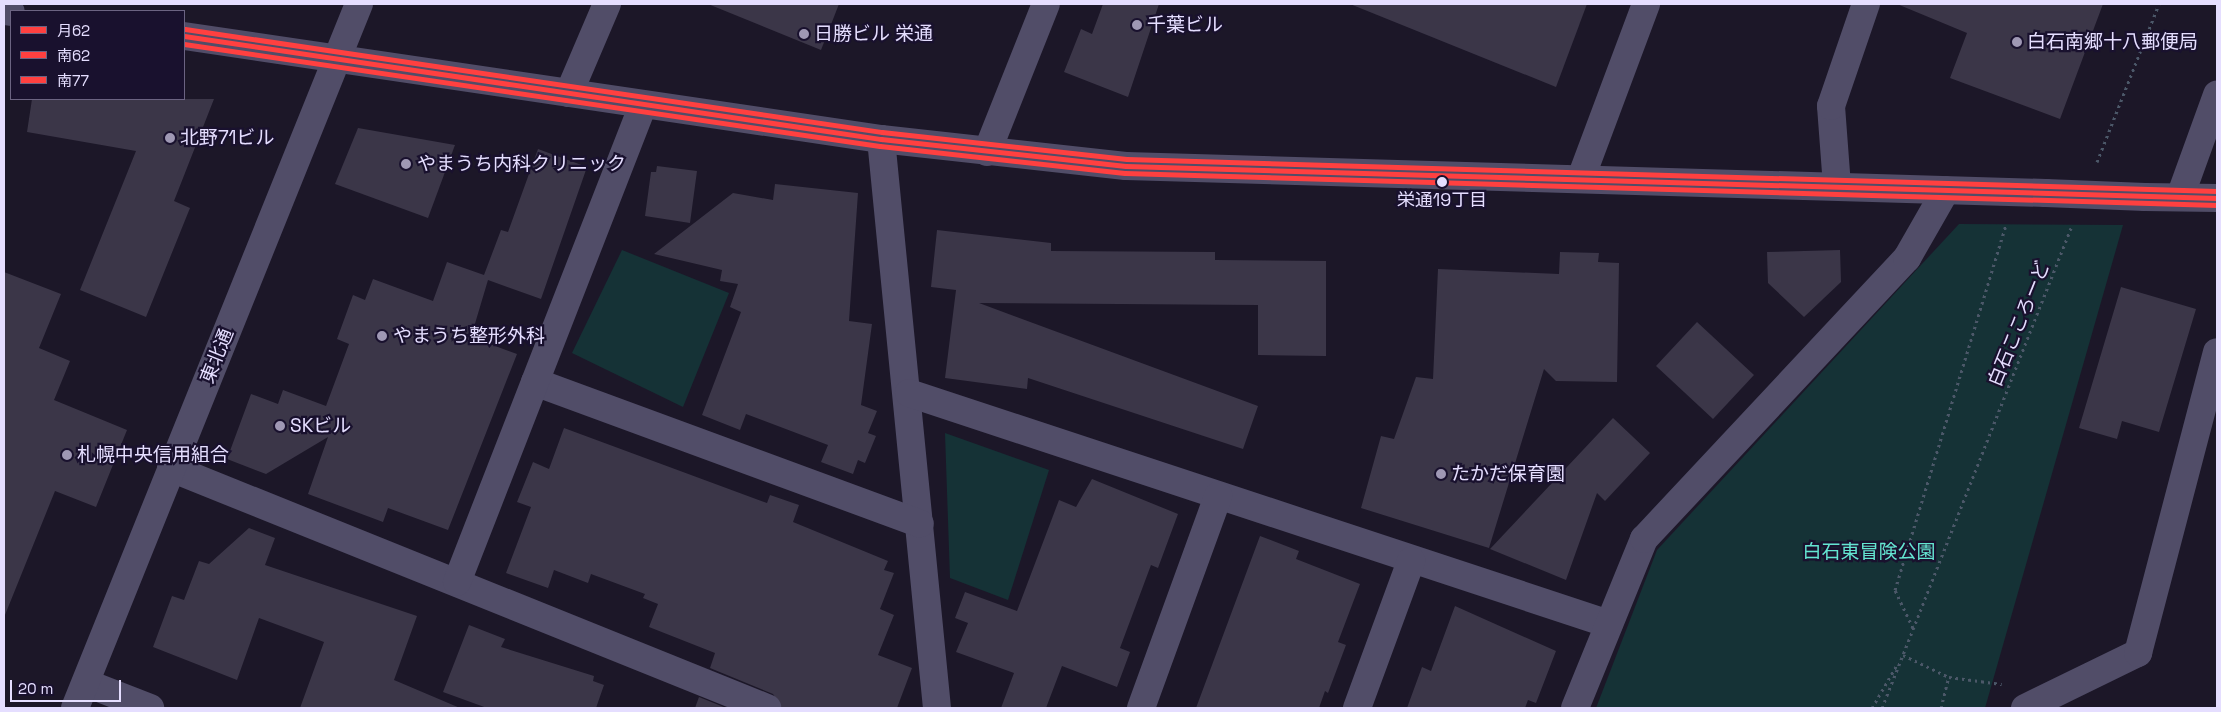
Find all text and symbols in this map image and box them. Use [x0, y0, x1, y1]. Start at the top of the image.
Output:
legend [10, 10, 185, 100]
place label: 千葉ビル [1147, 14, 1223, 36]
marker: 千葉ビル [1131, 19, 1143, 31]
text: 月62 [57, 21, 90, 40]
place label: 日勝ビル 栄通 [814, 23, 933, 45]
marker: 日勝ビル 栄通 [798, 28, 810, 40]
place label: 白石南郷十八郵便局 [2027, 31, 2198, 53]
marker: 白石南郷十八郵便局 [2011, 36, 2023, 48]
text: 南62 [57, 46, 90, 65]
text: 南77 [57, 71, 89, 90]
place label: 北野71ビル [180, 127, 274, 149]
marker: 北野71ビル [164, 132, 176, 144]
place label: やまうち内科クリニック [417, 153, 626, 175]
marker: やまうち内科クリニック [399, 157, 413, 171]
marker: 栄通19丁目 [1437, 177, 1447, 187]
place label: 栄通19丁目 [1397, 189, 1487, 211]
street label: 白石こころーど [1984, 258, 2054, 390]
street label: 東北通 [196, 325, 238, 387]
place label: やまうち整形外科 [393, 325, 545, 347]
marker: やまうち整形外科 [375, 329, 389, 343]
place label: SKビル [290, 415, 351, 437]
marker: SKビル [274, 420, 286, 432]
place label: 札幌中央信用組合 [77, 444, 229, 466]
marker: 札幌中央信用組合 [61, 449, 73, 461]
place label: たかだ保育園 [1451, 463, 1565, 485]
marker: たかだ保育園 [1435, 468, 1447, 480]
park label: 白石東冒険公園 [1803, 541, 1935, 563]
scale bar [12, 670, 124, 702]
text: 20 m [18, 679, 53, 698]

